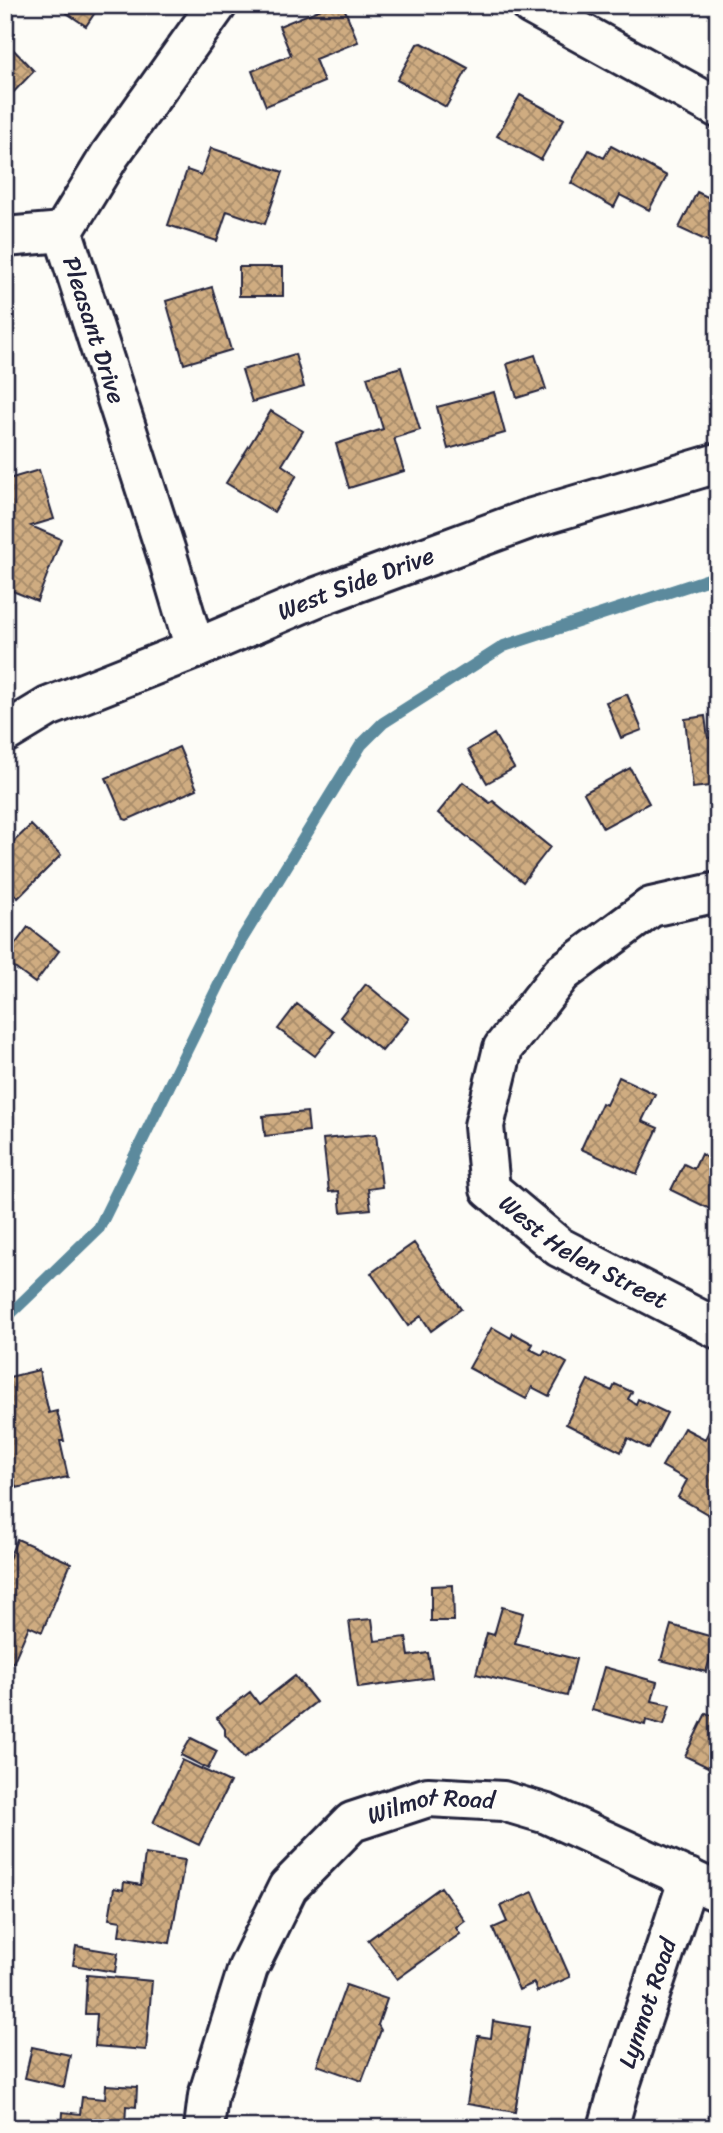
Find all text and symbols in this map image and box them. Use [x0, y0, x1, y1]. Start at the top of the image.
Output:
street label: Pleasant Drive [50, 251, 138, 409]
street label: West Side Drive [271, 535, 440, 633]
street label: West Helen Street [489, 1184, 676, 1321]
street label: Wilmot Road [362, 1776, 498, 1837]
street label: Lynmot Road [606, 1931, 689, 2074]

